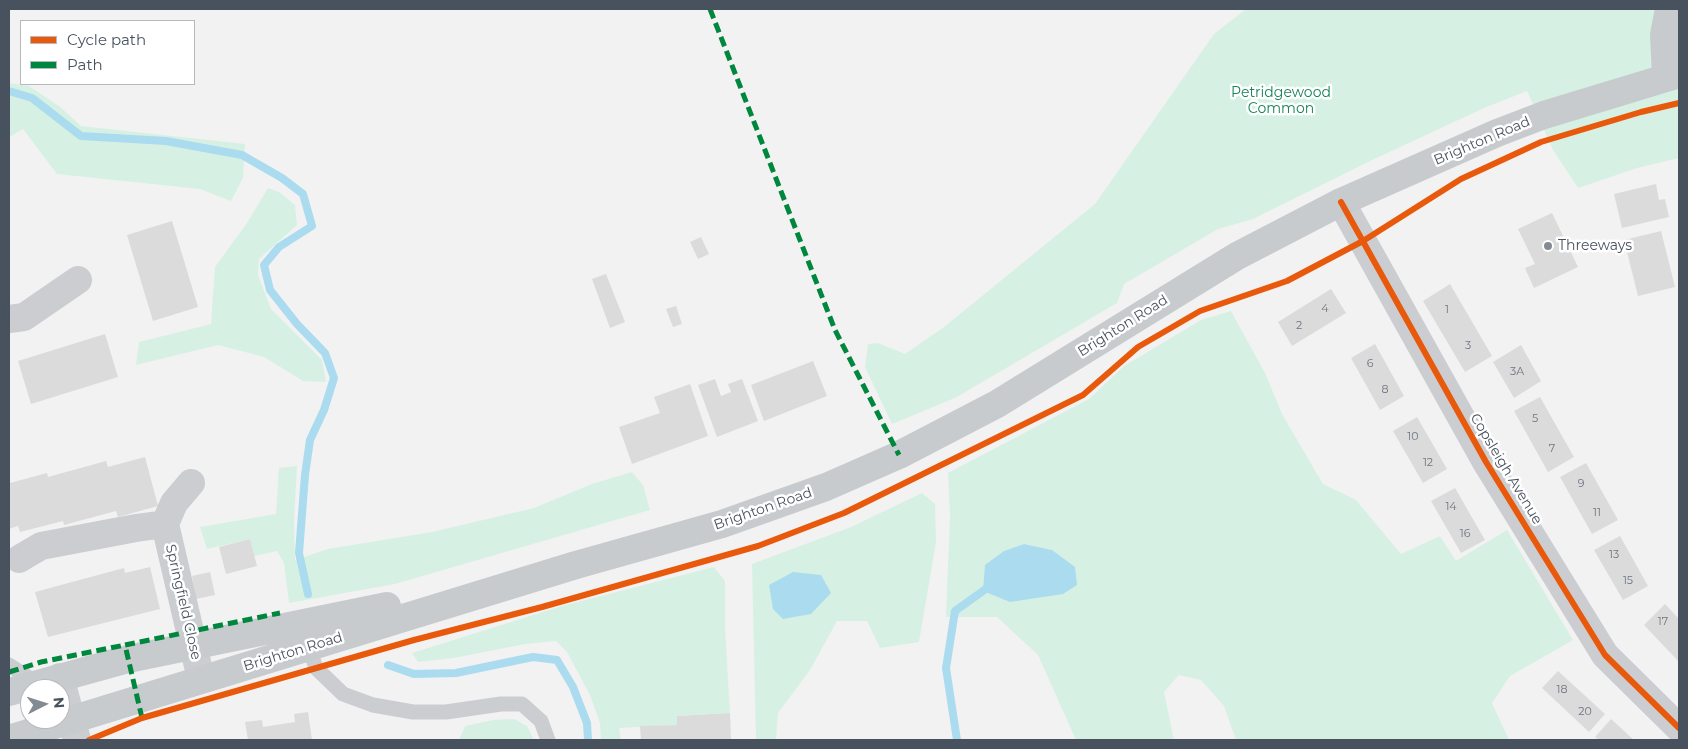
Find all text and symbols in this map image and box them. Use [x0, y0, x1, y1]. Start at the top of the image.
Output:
legend [20, 20, 195, 85]
text: Cycle path [67, 30, 146, 49]
text: Path [67, 55, 103, 74]
park label: Petridgewood Common [1231, 85, 1331, 118]
street label: Brighton Road [1431, 113, 1533, 169]
place label: Threeways [1558, 238, 1632, 254]
marker: Threeways [1542, 240, 1554, 252]
street label: Brighton Road [1075, 292, 1171, 360]
house number: 4 [1321, 302, 1329, 316]
house number: 1 [1445, 303, 1449, 317]
house number: 2 [1296, 319, 1302, 333]
house number: 3 [1465, 339, 1471, 353]
house number: 6 [1367, 357, 1373, 371]
house number: 3A [1510, 365, 1524, 379]
house number: 8 [1381, 383, 1389, 397]
street label: Copsleigh Avenue [1466, 411, 1546, 527]
house number: 5 [1532, 412, 1538, 426]
house number: 10 [1407, 430, 1419, 444]
house number: 7 [1549, 442, 1555, 456]
house number: 12 [1423, 456, 1433, 470]
house number: 9 [1578, 477, 1584, 491]
street label: Brighton Road [712, 484, 814, 534]
house number: 14 [1445, 500, 1457, 514]
house number: 11 [1593, 506, 1601, 520]
house number: 16 [1460, 527, 1470, 541]
street label: Springfield Close [162, 543, 204, 661]
house number: 13 [1609, 548, 1619, 562]
house number: 15 [1623, 574, 1633, 588]
house number: 17 [1658, 615, 1668, 629]
street label: Brighton Road [241, 629, 345, 675]
north arrow [20, 679, 70, 729]
house number: 18 [1557, 683, 1567, 697]
text: N [49, 696, 68, 709]
house number: 20 [1578, 705, 1592, 719]

